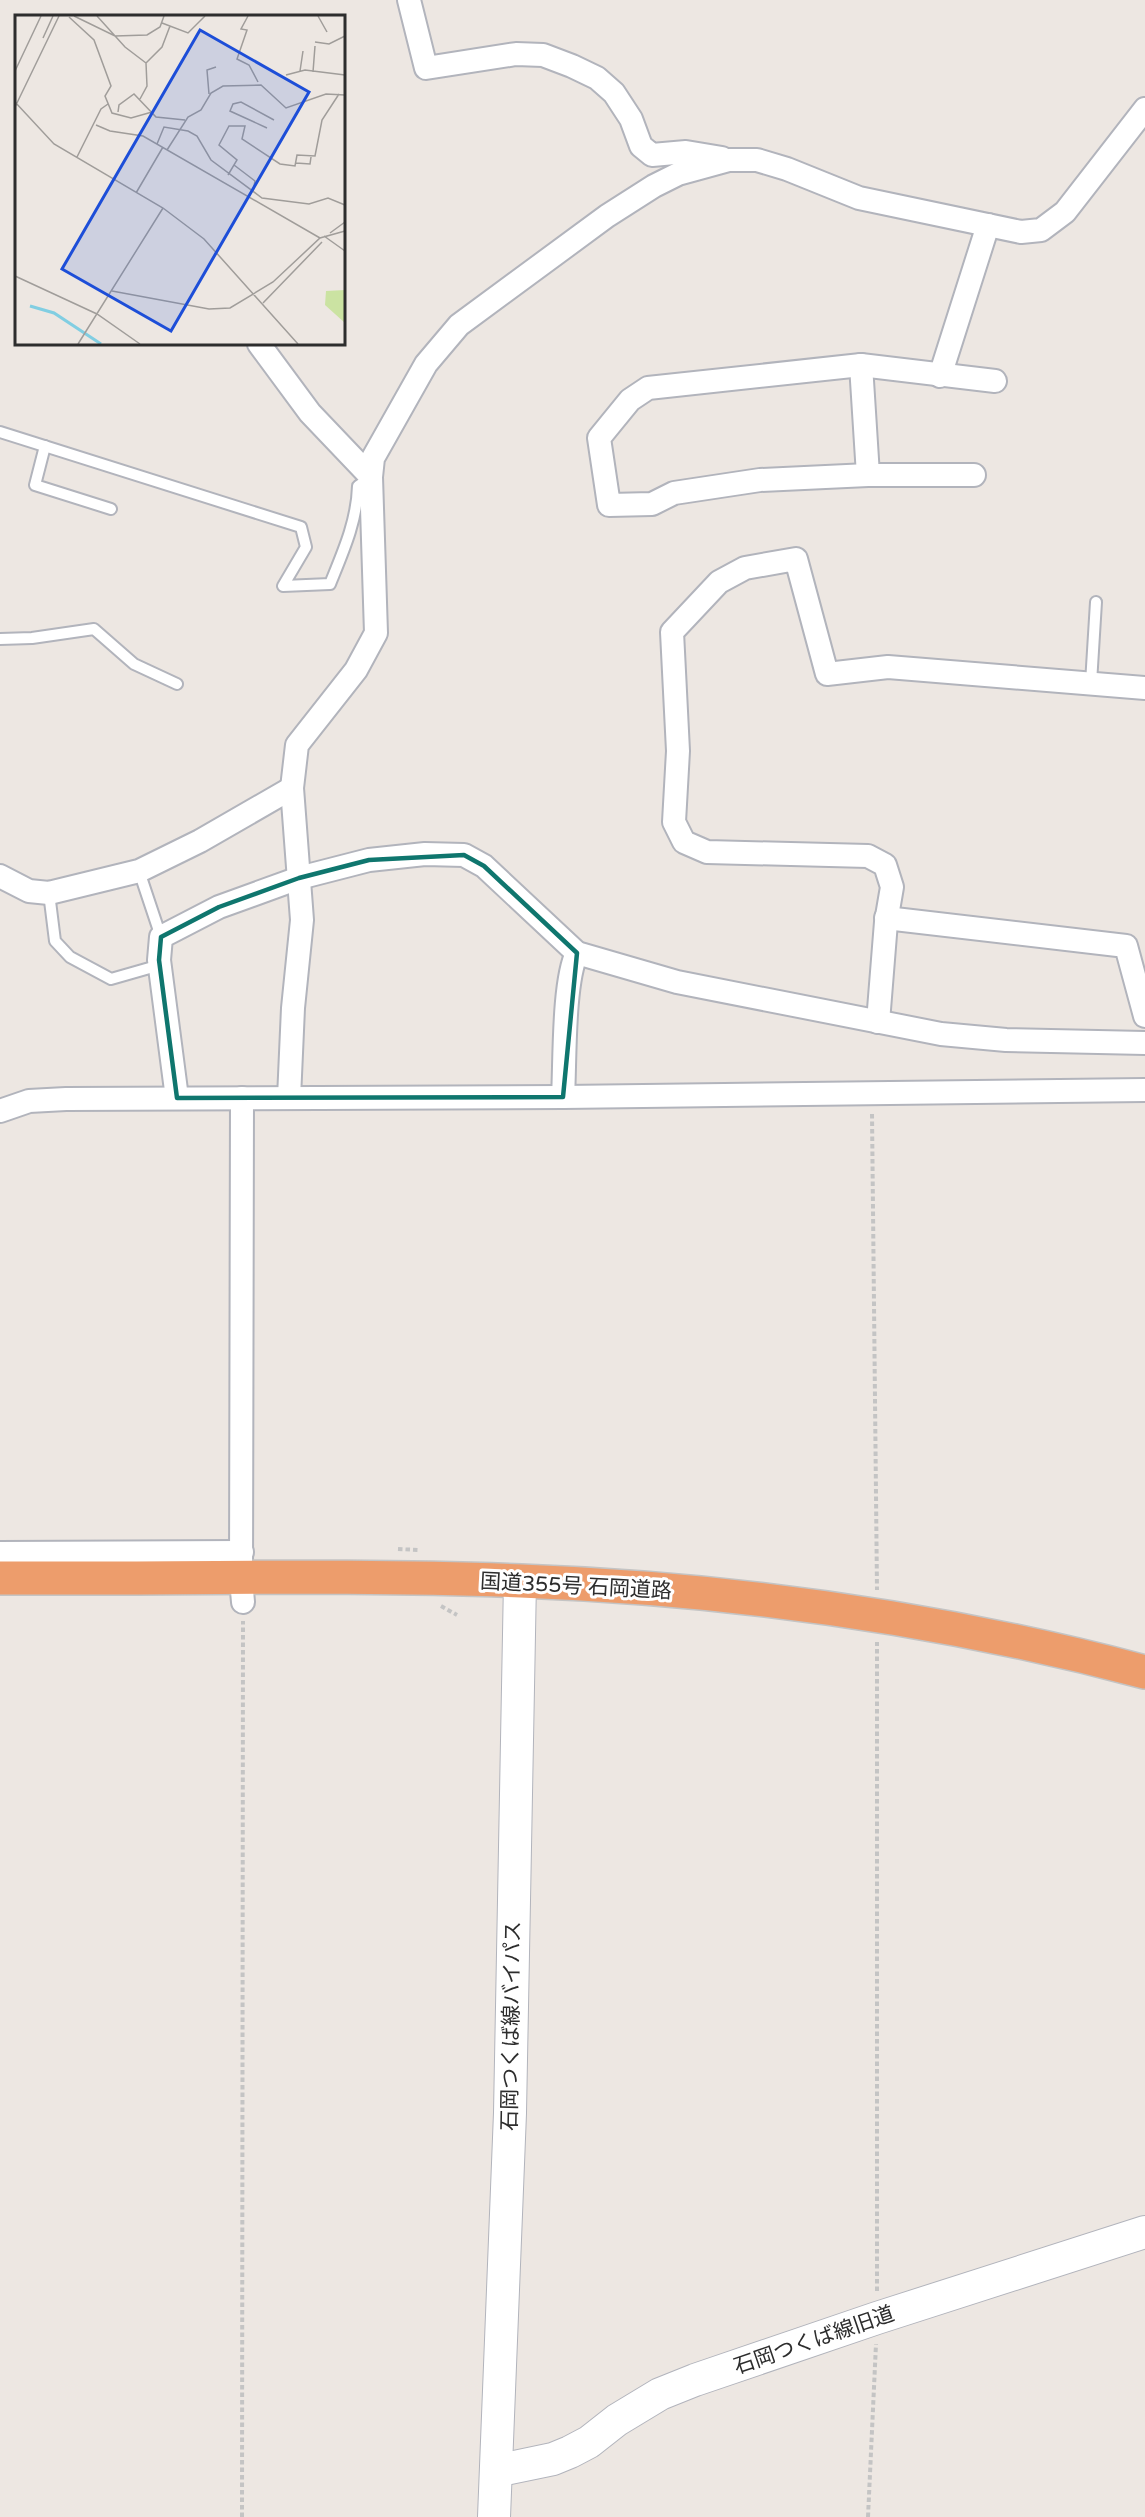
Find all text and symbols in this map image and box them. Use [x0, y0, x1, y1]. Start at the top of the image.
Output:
inset map [15, 15, 345, 345]
street label: 国道355号 石岡道路 [479, 1569, 673, 1604]
street label: 石岡つくば線バイパス [497, 1921, 526, 2131]
street label: 石岡つくば線旧道 [731, 2301, 898, 2380]

